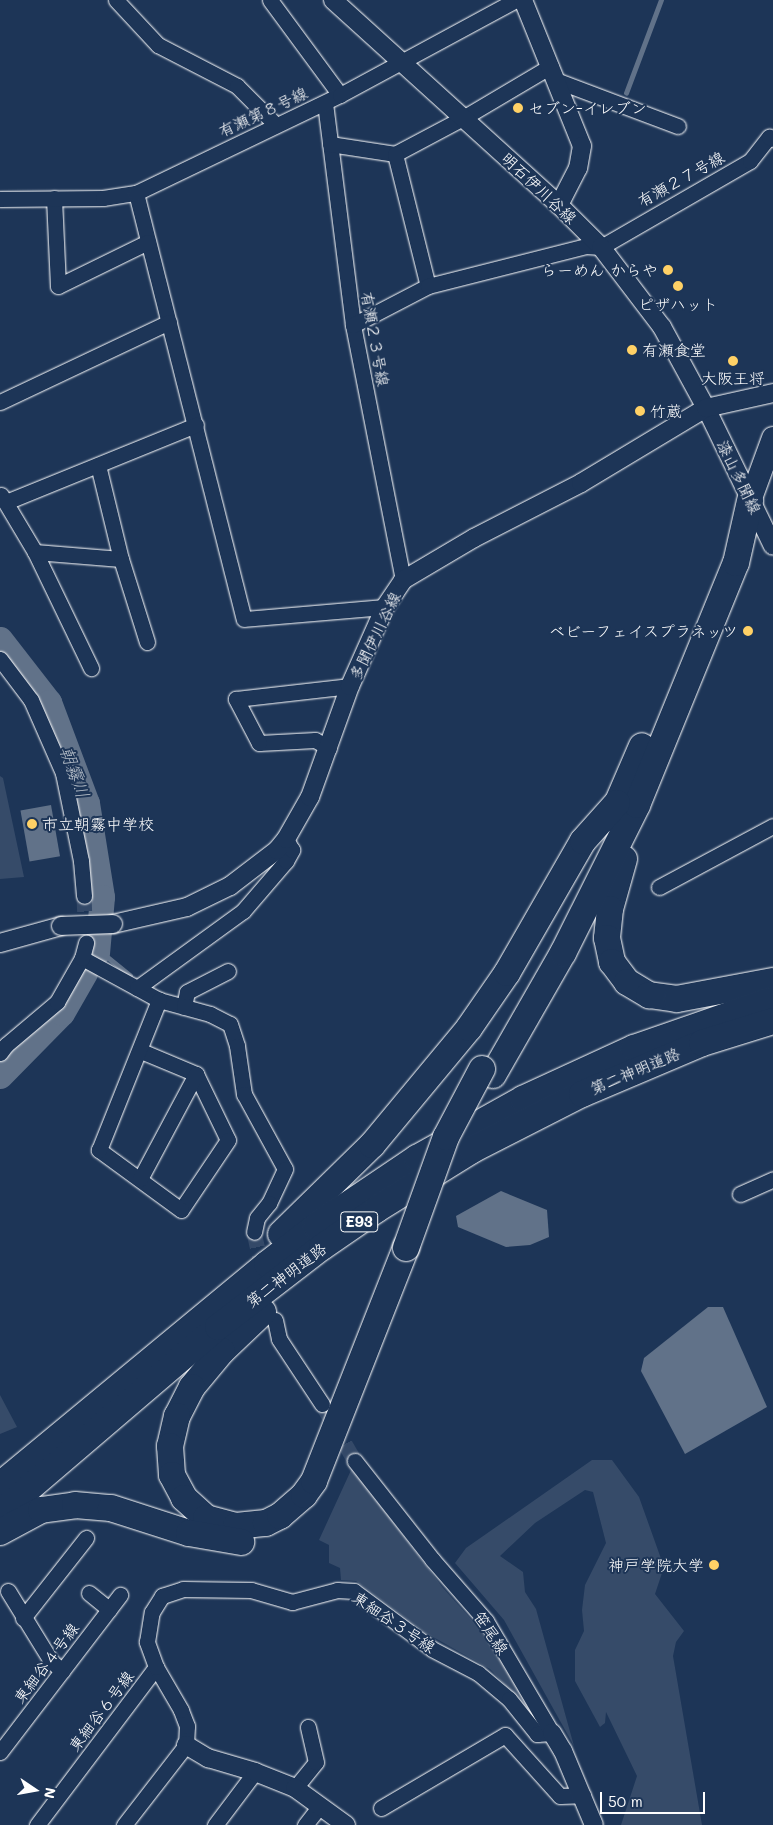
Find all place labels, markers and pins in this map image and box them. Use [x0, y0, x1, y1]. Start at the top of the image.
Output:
place label: セブン-イレブン [528, 98, 647, 118]
marker: セブン-イレブン [512, 102, 524, 114]
place label: らーめん からや [541, 260, 658, 280]
marker: らーめん からや [662, 264, 674, 276]
marker: ピザハット [672, 280, 684, 292]
place label: ピザハット [638, 294, 718, 314]
place label: 有瀬食堂 [642, 340, 706, 360]
marker: 有瀬食堂 [626, 344, 638, 356]
marker: 大阪王将 [727, 355, 739, 367]
place label: 大阪王将 [701, 368, 765, 388]
place label: 竹蔵 [650, 401, 682, 421]
marker: 竹蔵 [634, 405, 646, 417]
place label: ベビーフェイスプラネッツ [547, 621, 738, 641]
marker: ベビーフェイスプラネッツ [742, 625, 754, 637]
place label: 市立朝霧中学校 [42, 814, 154, 834]
marker: 市立朝霧中学校 [26, 818, 38, 830]
place label: 神戸学院大学 [608, 1555, 704, 1575]
marker: 神戸学院大学 [708, 1559, 720, 1571]

